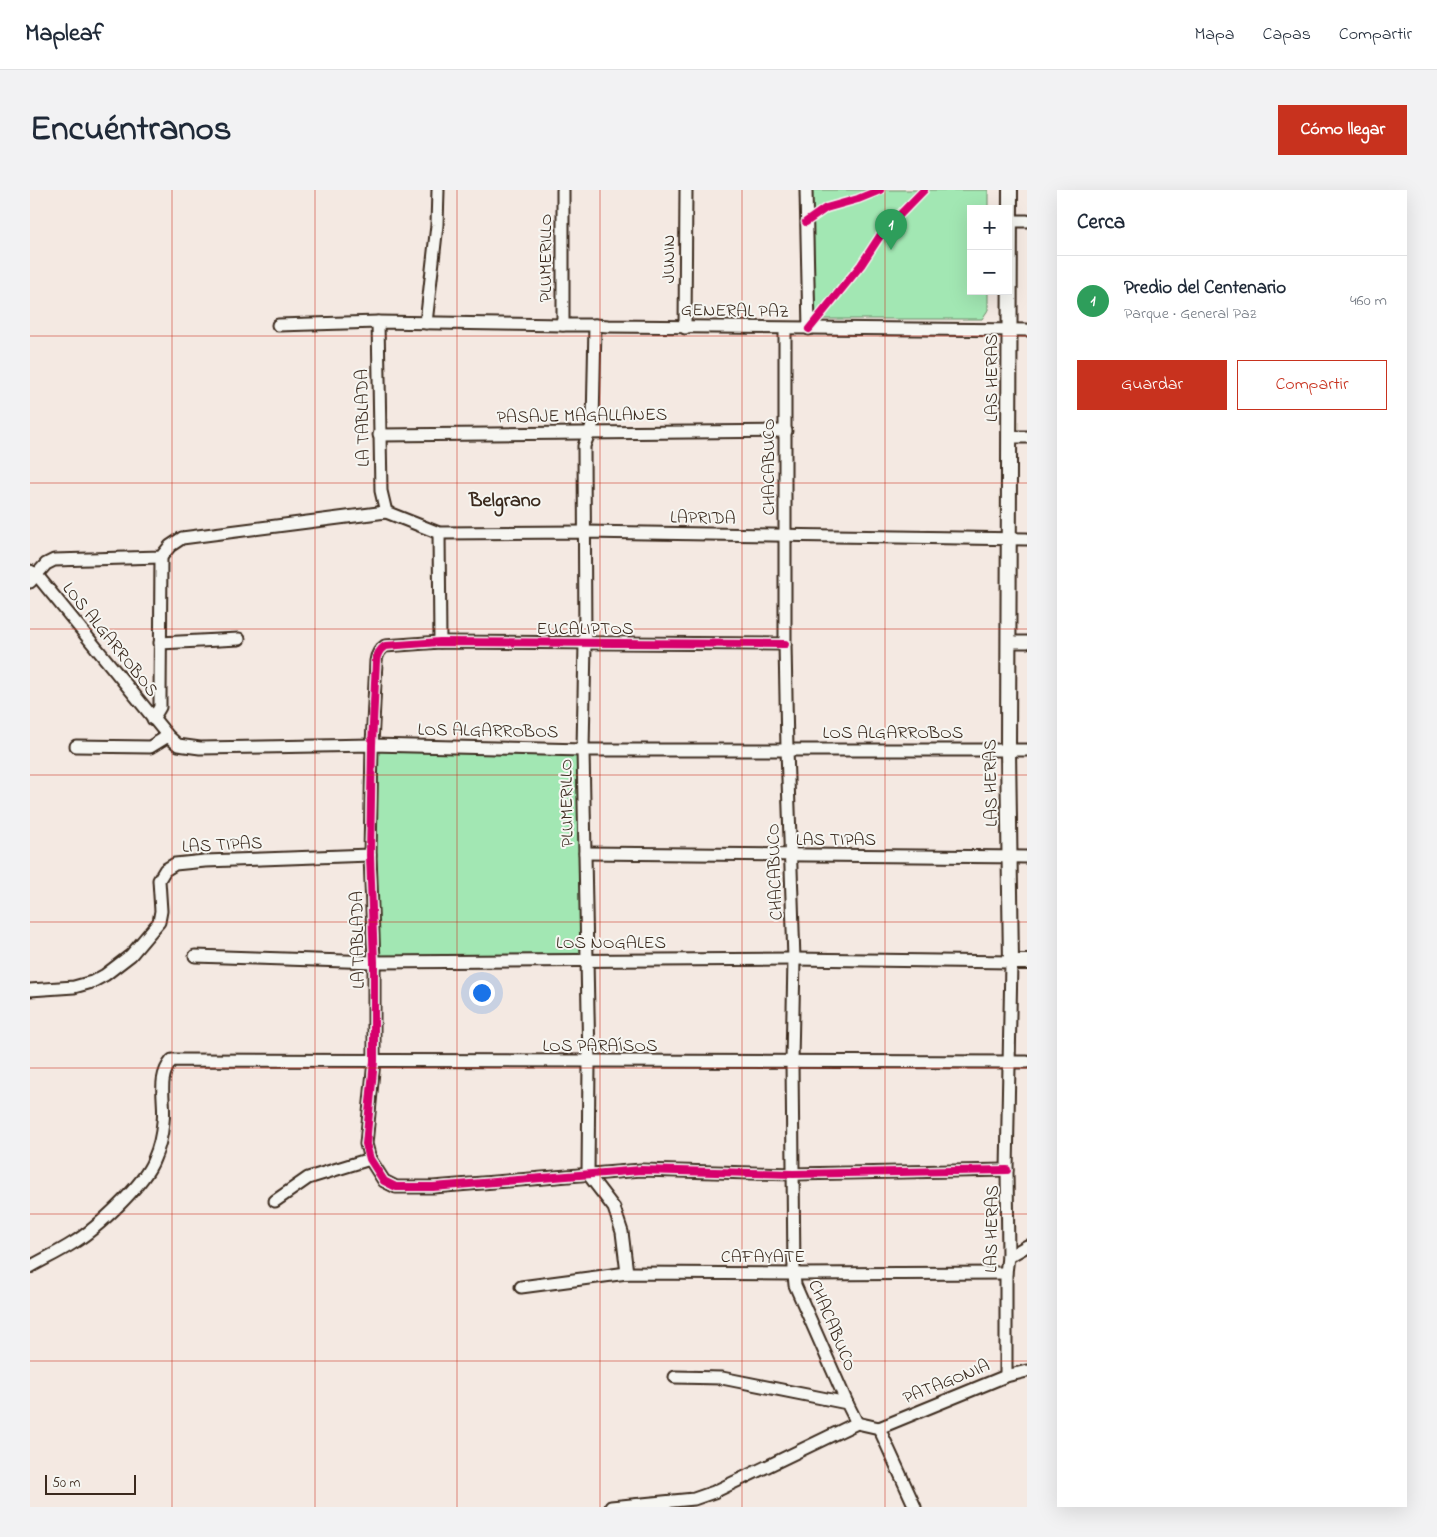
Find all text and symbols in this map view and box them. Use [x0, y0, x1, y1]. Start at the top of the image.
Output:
text: Mapleaf [25, 17, 104, 52]
text: Mapa [1194, 22, 1235, 48]
text: Capas [1263, 22, 1311, 48]
text: Compartir [1339, 22, 1412, 48]
text: Encuéntranos [30, 105, 232, 156]
button: Cómo llegar [1278, 105, 1407, 155]
map controls [967, 205, 1012, 295]
button: + [967, 205, 1012, 250]
text: Cerca [1077, 208, 1125, 238]
pin: 1 [875, 209, 907, 250]
street label: PLUMERILLO [534, 214, 560, 302]
street label: JUNIN [657, 235, 683, 283]
button: − [967, 250, 1012, 295]
text: Predio del Centenario [1124, 275, 1286, 302]
text: 1 [1090, 289, 1096, 313]
text: 460 m [1350, 289, 1387, 313]
street label: GENERAL PAZ [681, 298, 789, 326]
text: Parque · General Paz [1124, 302, 1256, 326]
street label: LAS HERAS [980, 334, 1006, 422]
button: Guardar [1077, 360, 1227, 410]
button: Compartir [1237, 360, 1387, 410]
street label: LA TABLADA [350, 369, 378, 467]
street label: PASAJE MAGALLANES [496, 403, 668, 431]
street label: CHACABUCO [757, 418, 783, 516]
district label: Belgrano [468, 487, 541, 517]
street label: LAPRIDA [670, 505, 736, 533]
street label: LOS ALGARROBOS [55, 577, 164, 703]
street label: EUCALIPTOS [536, 617, 634, 643]
street label: LOS ALGARROBOS [417, 718, 559, 746]
street label: LOS ALGARROBOS [823, 721, 963, 747]
street label: LAS HERAS [978, 739, 1006, 827]
street label: PLUMERILLO [554, 758, 582, 847]
street label: CHACABUCO [761, 823, 791, 921]
street label: LAS TIPAS [796, 828, 876, 854]
street label: LAS TIPAS [181, 831, 263, 861]
street label: LA TABLADA [345, 891, 373, 989]
street label: LOS NOGALES [556, 931, 666, 957]
your location [469, 980, 495, 1006]
street label: LOS PARAÍSOS [542, 1034, 658, 1060]
street label: LAS HERAS [979, 1185, 1007, 1273]
street label: CAFAYATE [721, 1245, 805, 1271]
street label: CHACABUCO [800, 1276, 862, 1376]
street label: PATAGONIA [899, 1354, 994, 1412]
scale bar [45, 1472, 136, 1495]
text: 50 m [52, 1473, 80, 1494]

